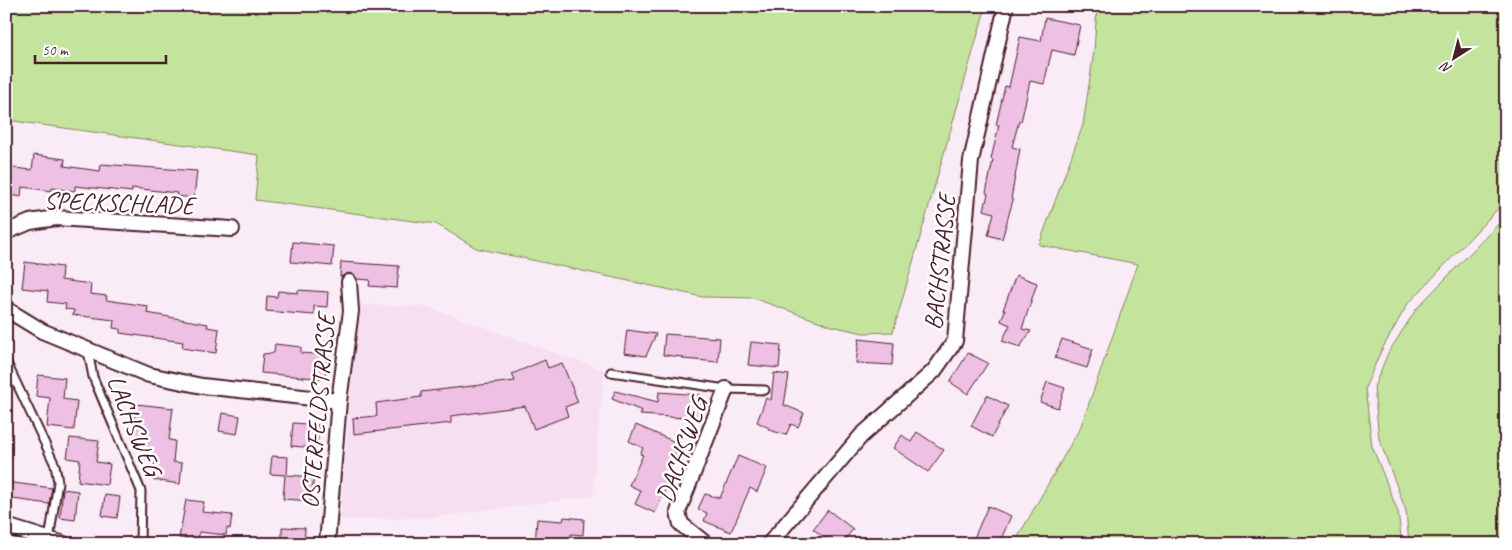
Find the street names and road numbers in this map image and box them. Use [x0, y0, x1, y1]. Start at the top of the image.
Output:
street label: SPECKSCHLADE [43, 184, 198, 222]
street label: BACHSTRASSE [917, 190, 963, 331]
street label: OSTERFELDSTRASSE [294, 309, 343, 510]
street label: LACHSWEG [100, 371, 170, 483]
street label: DACHSWEG [649, 390, 716, 507]

